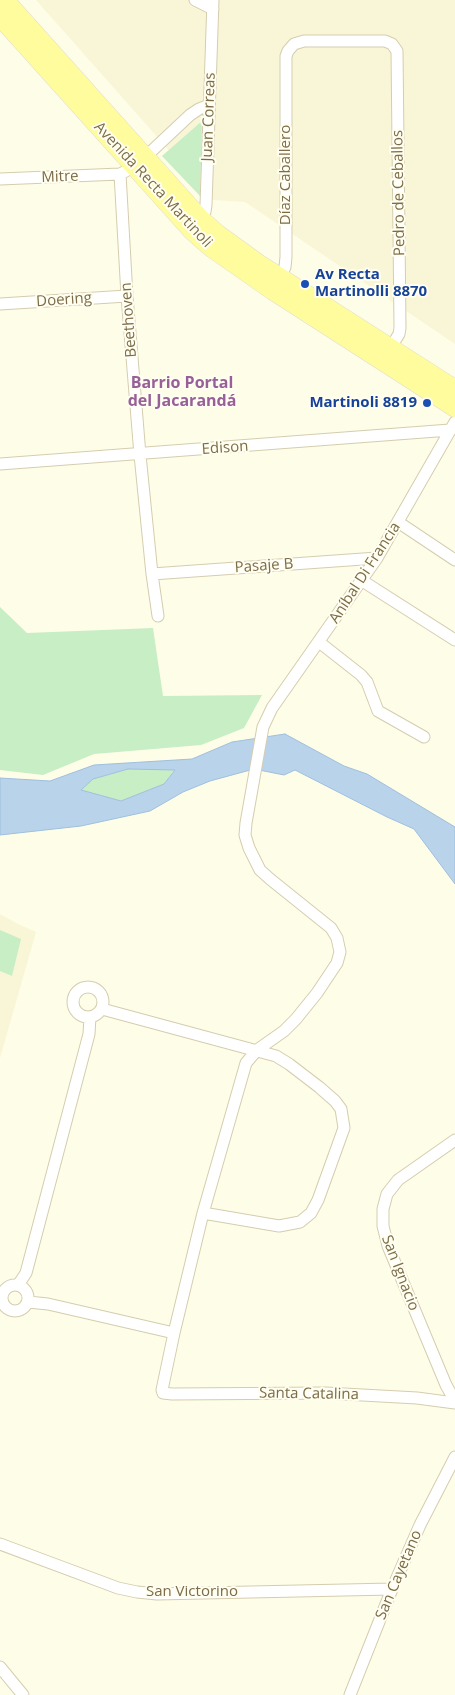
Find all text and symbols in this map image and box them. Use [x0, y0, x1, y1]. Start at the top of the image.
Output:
street label: Juan Correas [198, 72, 220, 162]
street label: Avenida Recta Martinoli [90, 118, 216, 252]
street label: Díaz Caballero [277, 125, 295, 225]
street label: Pedro de Ceballos [389, 130, 409, 256]
street label: Mitre [41, 167, 79, 187]
place label: Av Recta Martinolli 8870 [315, 266, 427, 301]
marker: Av Recta Martinolli 8870 [299, 278, 311, 290]
street label: Beethoven [117, 282, 141, 358]
street label: Doering [36, 289, 92, 311]
district label: Barrio Portal del Jacarandá [128, 373, 236, 411]
place label: Martinoli 8819 [309, 394, 417, 412]
marker: Martinoli 8819 [421, 397, 433, 409]
street label: Edison [201, 437, 249, 459]
street label: Aníbal Di Francia [326, 519, 404, 627]
street label: Pasaje B [234, 555, 294, 577]
street label: San Ignacio [377, 1233, 423, 1313]
street label: Santa Catalina [259, 1384, 359, 1404]
street label: San Cayetano [372, 1528, 426, 1622]
street label: San Victorino [146, 1583, 238, 1601]

